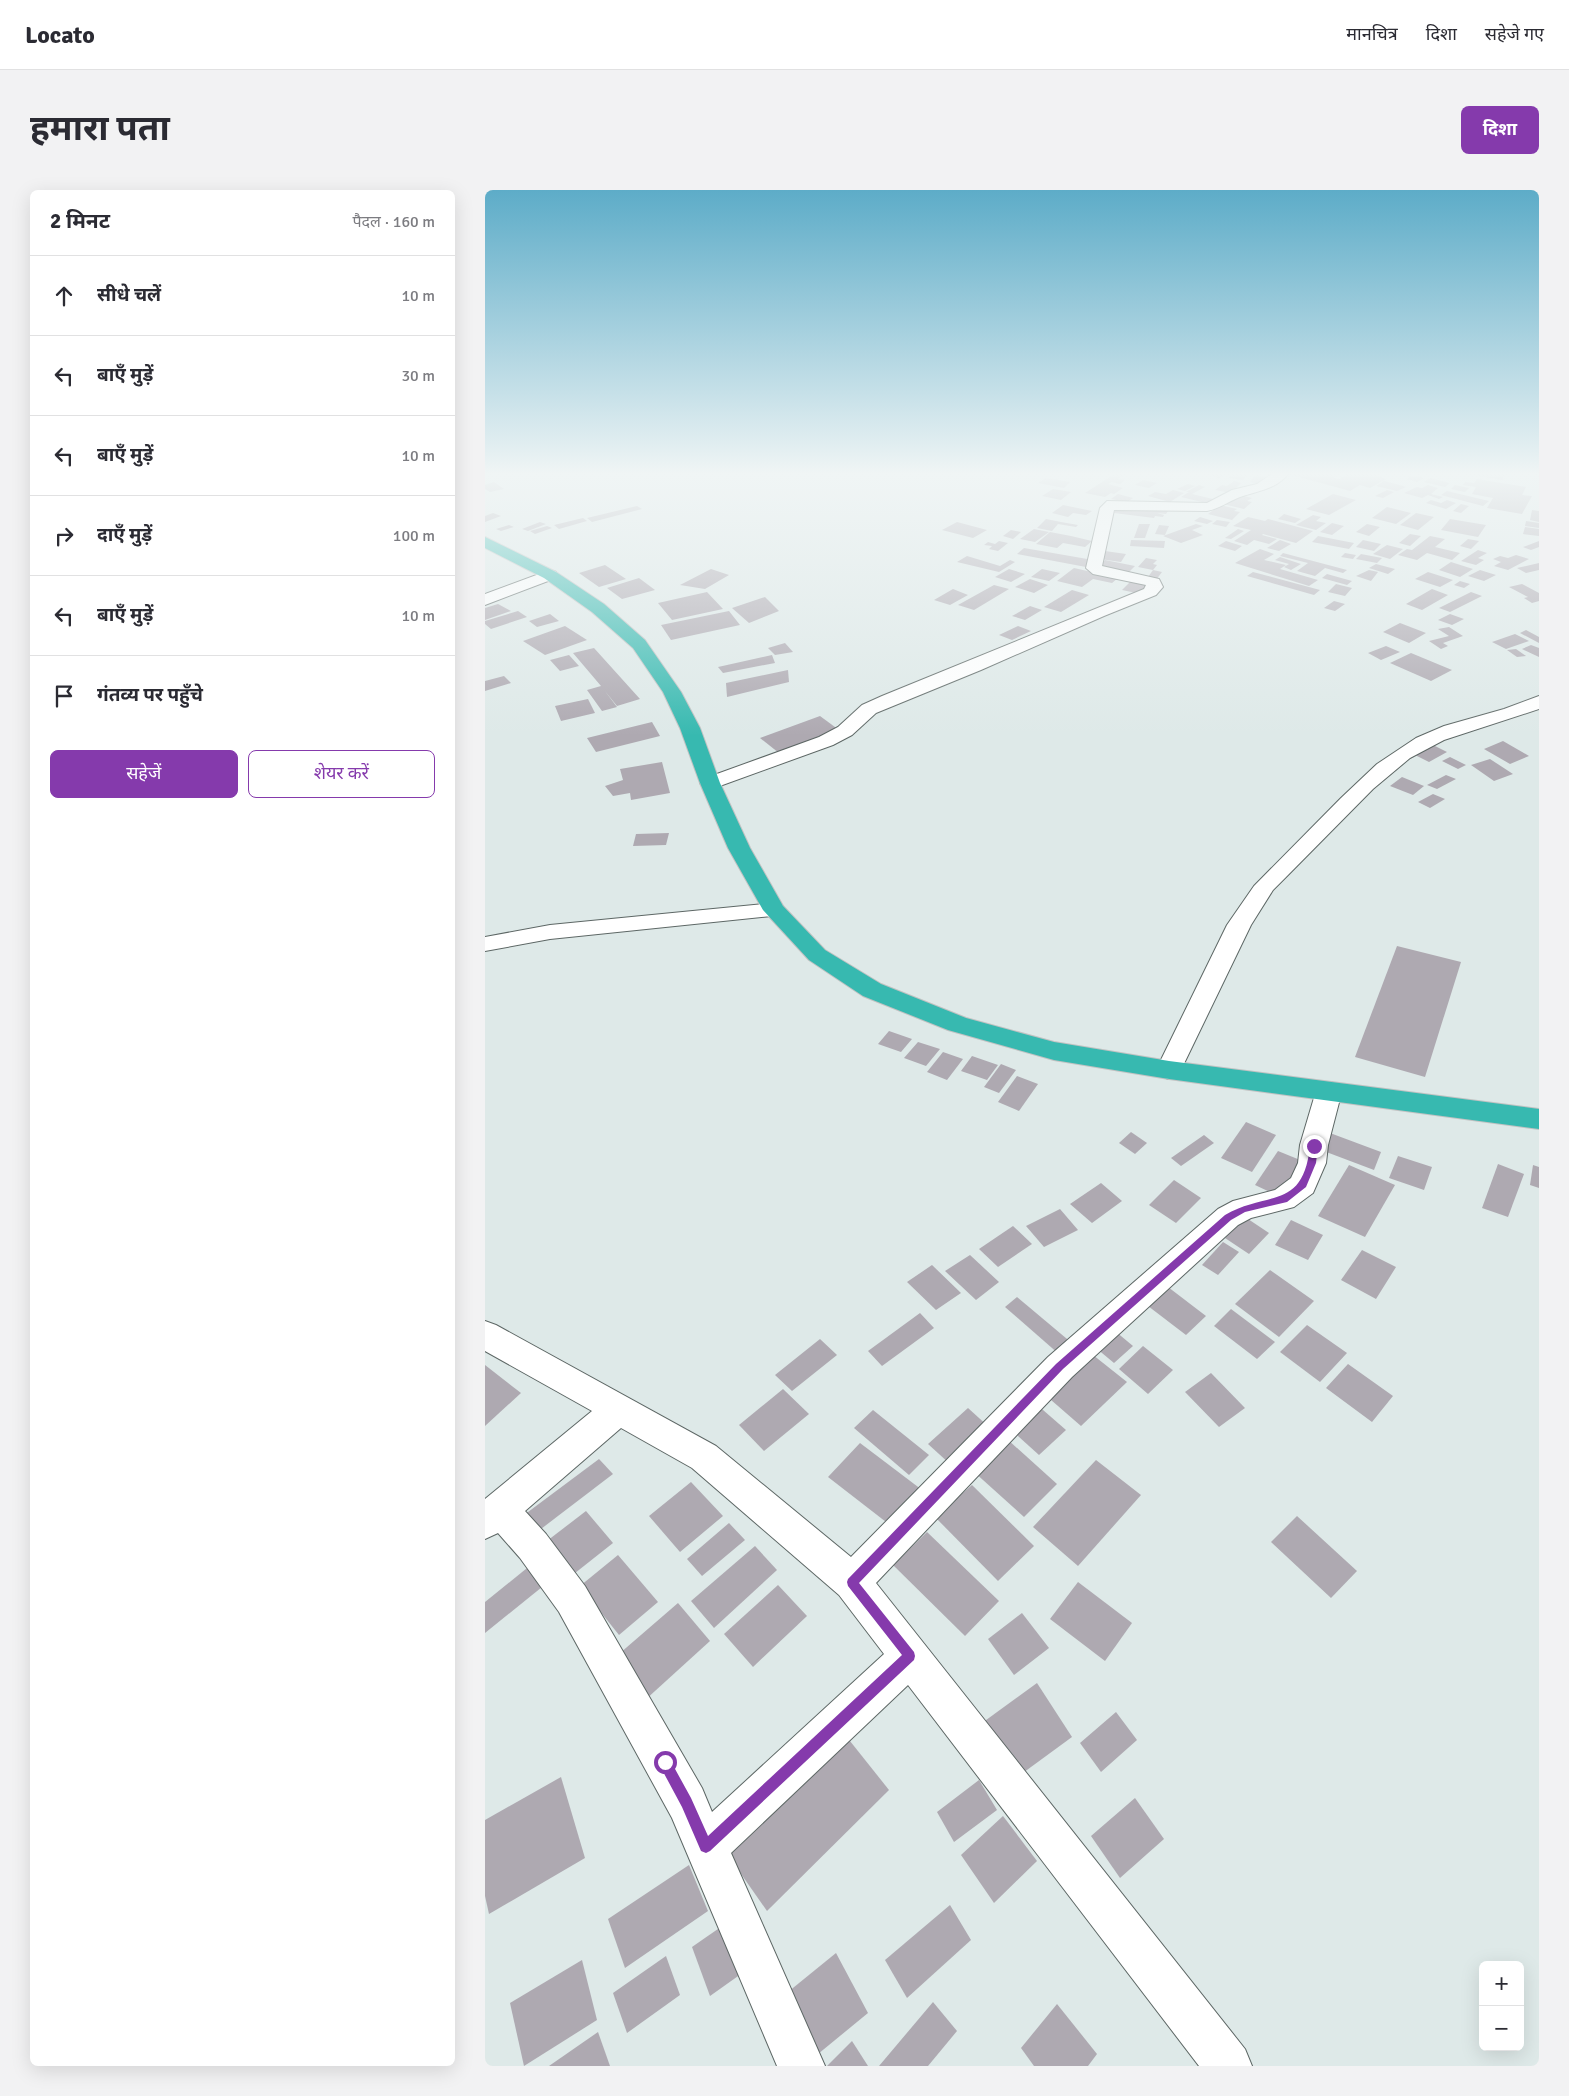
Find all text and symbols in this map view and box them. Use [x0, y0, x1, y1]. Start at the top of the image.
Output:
text: Locato [25, 20, 95, 50]
text: मानचित्र [1346, 23, 1398, 45]
text: दिशा [1426, 23, 1457, 45]
text: सहेजे गए [1485, 23, 1544, 45]
button: दिशा [1461, 106, 1539, 154]
text: हमारा पता [30, 107, 170, 150]
text: 2 मिनट [50, 208, 110, 234]
text: पैदल · 160 m [352, 212, 435, 232]
icon: ahead [50, 282, 78, 310]
text: सीधे चलें [97, 283, 161, 307]
text: 10 m [401, 286, 435, 306]
icon: left [50, 362, 78, 390]
text: बाएँ मुड़ें [97, 363, 153, 387]
text: 30 m [401, 366, 435, 386]
icon: left [50, 442, 78, 470]
text: बाएँ मुड़ें [97, 443, 153, 467]
text: 10 m [401, 446, 435, 466]
icon: right [50, 522, 78, 550]
text: दाएँ मुड़ें [97, 523, 152, 547]
text: 100 m [393, 526, 435, 546]
icon: left [50, 602, 78, 630]
text: बाएँ मुड़ें [97, 603, 153, 627]
text: 10 m [401, 606, 435, 626]
icon: arrive [50, 682, 78, 710]
text: गंतव्य पर पहुँचे [97, 683, 203, 707]
button: सहेजें [50, 750, 238, 798]
button: शेयर करें [248, 750, 435, 798]
route end [1303, 1135, 1326, 1158]
route start [654, 1751, 677, 1774]
map controls [1479, 1961, 1524, 2051]
button: + [1479, 1961, 1524, 2006]
button: − [1479, 2006, 1524, 2051]

